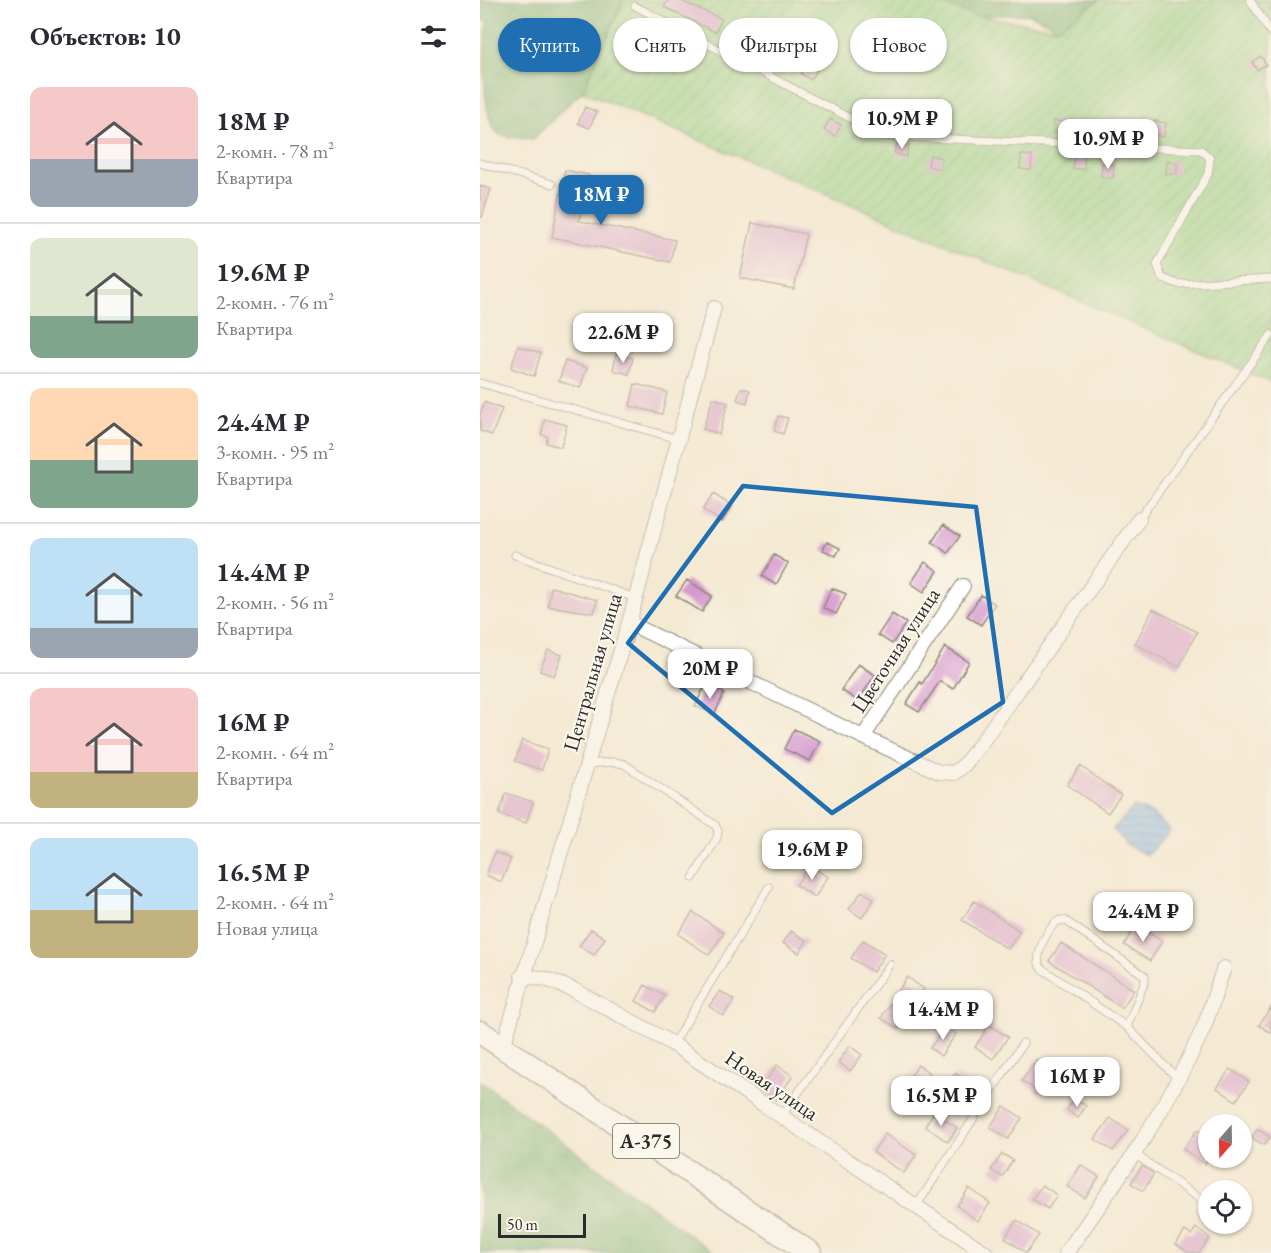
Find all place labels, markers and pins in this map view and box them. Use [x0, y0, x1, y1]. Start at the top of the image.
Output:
pin: 10.9M ₽ [847, 99, 957, 150]
pin: 10.9M ₽ [1053, 119, 1163, 170]
pin: 18M ₽ [559, 175, 643, 226]
pin: 22.6M ₽ [568, 313, 678, 364]
pin: 20M ₽ [668, 649, 752, 700]
pin: 19.6M ₽ [757, 830, 867, 881]
pin: 24.4M ₽ [1088, 892, 1198, 943]
pin: 14.4M ₽ [888, 990, 998, 1041]
pin: 16M ₽ [1035, 1057, 1119, 1108]
pin: 16.5M ₽ [886, 1076, 996, 1127]

